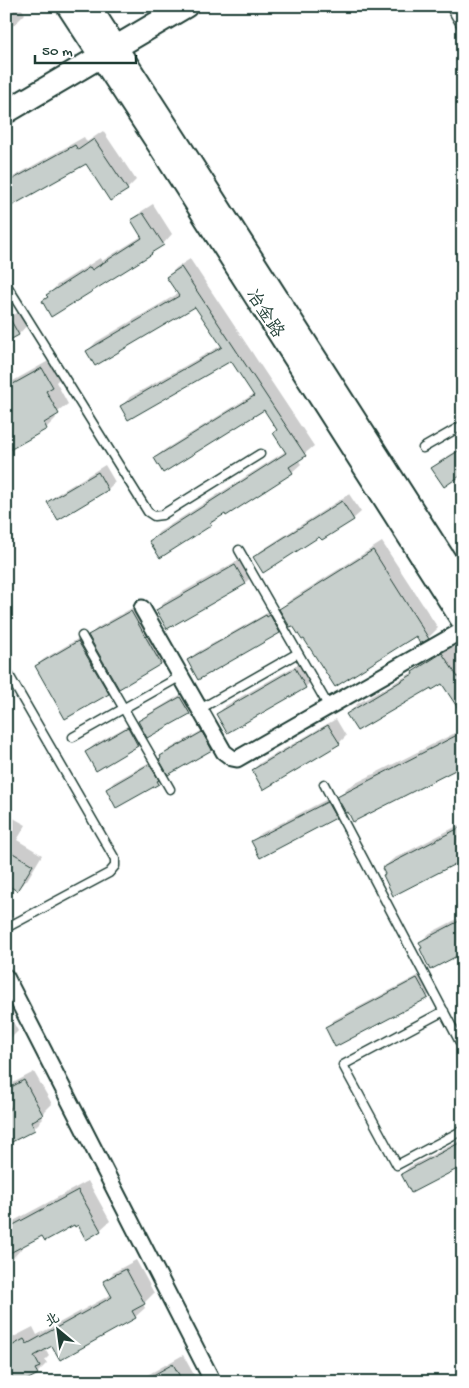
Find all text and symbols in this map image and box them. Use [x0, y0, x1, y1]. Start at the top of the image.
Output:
scale bar [35, 32, 136, 64]
text: 50 m [42, 43, 73, 61]
street label: 冶金路 [240, 285, 288, 343]
north arrow [32, 1306, 82, 1356]
text: 北 [43, 1310, 63, 1332]

